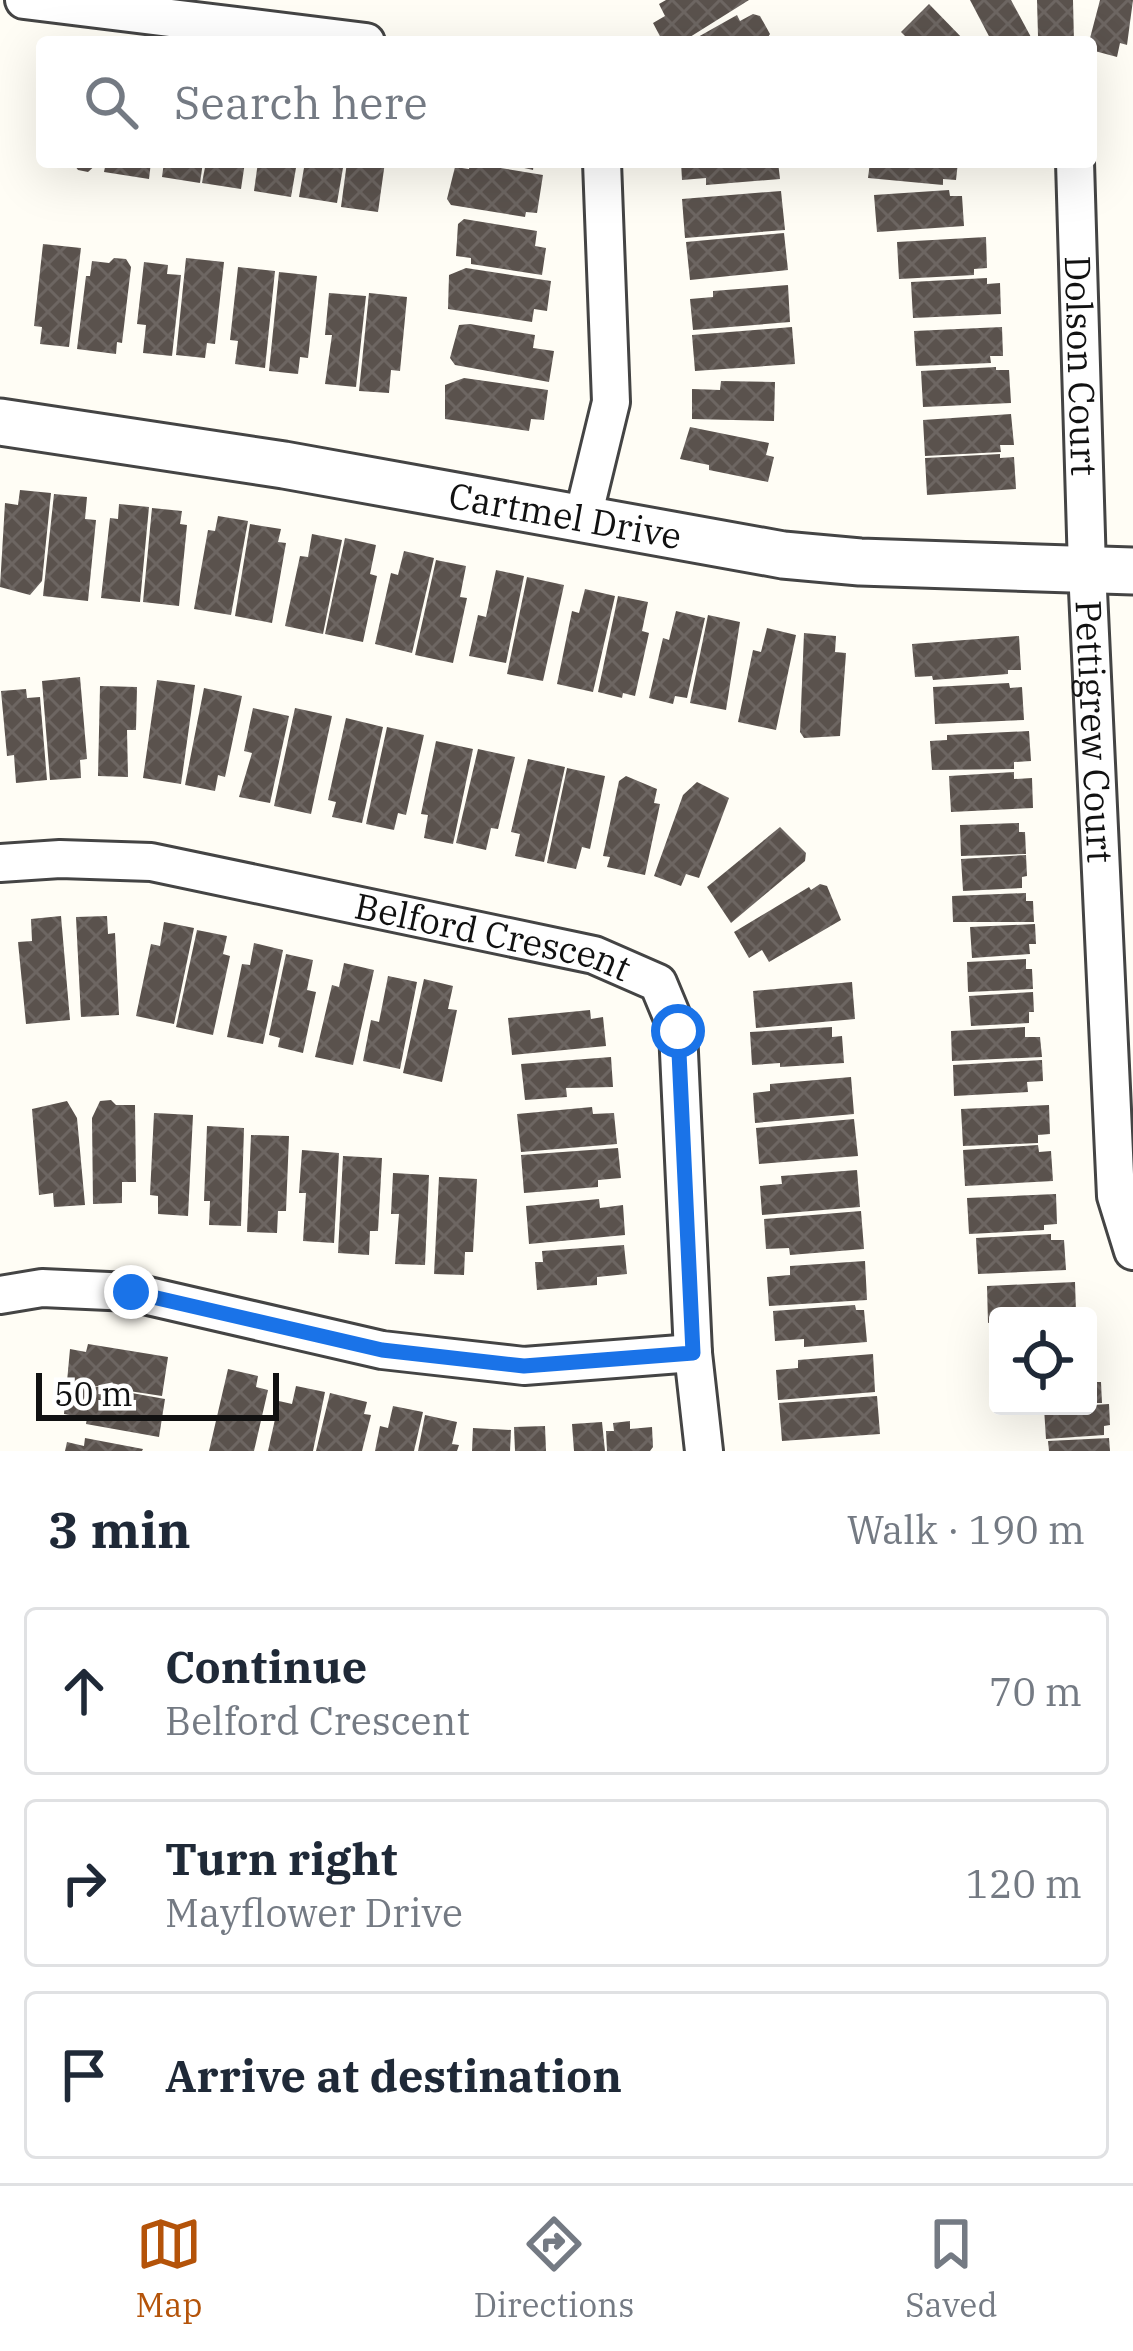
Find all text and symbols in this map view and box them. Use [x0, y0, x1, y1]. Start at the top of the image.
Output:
search box [36, 36, 1097, 168]
icon: search [78, 69, 144, 135]
text: Search here [174, 73, 428, 131]
street label: Dolson Court [1055, 255, 1108, 477]
street label: Cartmel Drive [445, 471, 685, 559]
street label: Pettigrew Court [1065, 599, 1125, 864]
street label: Belford Crescent [351, 881, 638, 991]
route start [651, 1004, 705, 1058]
route end [104, 1265, 158, 1319]
map controls [989, 1307, 1097, 1415]
button: locate [989, 1307, 1097, 1415]
scale bar [36, 1367, 279, 1420]
text: 50 m [54, 1372, 133, 1415]
text: 3 min [48, 1496, 191, 1562]
text: Walk · 190 m [847, 1504, 1085, 1555]
text: Continue [165, 1637, 367, 1695]
icon: ahead [51, 1658, 117, 1724]
text: 70 m [989, 1666, 1082, 1717]
text: Belford Crescent [165, 1695, 470, 1746]
text: Turn right [165, 1829, 397, 1887]
icon: right [51, 1850, 117, 1916]
text: 120 m [966, 1858, 1082, 1909]
text: Mayflower Drive [165, 1887, 463, 1938]
icon: arrive [51, 2042, 117, 2108]
text: Arrive at destination [165, 2046, 622, 2104]
tab: Map [135, 2211, 202, 2326]
tab: Directions [473, 2211, 634, 2326]
tab: Saved [905, 2211, 998, 2326]

